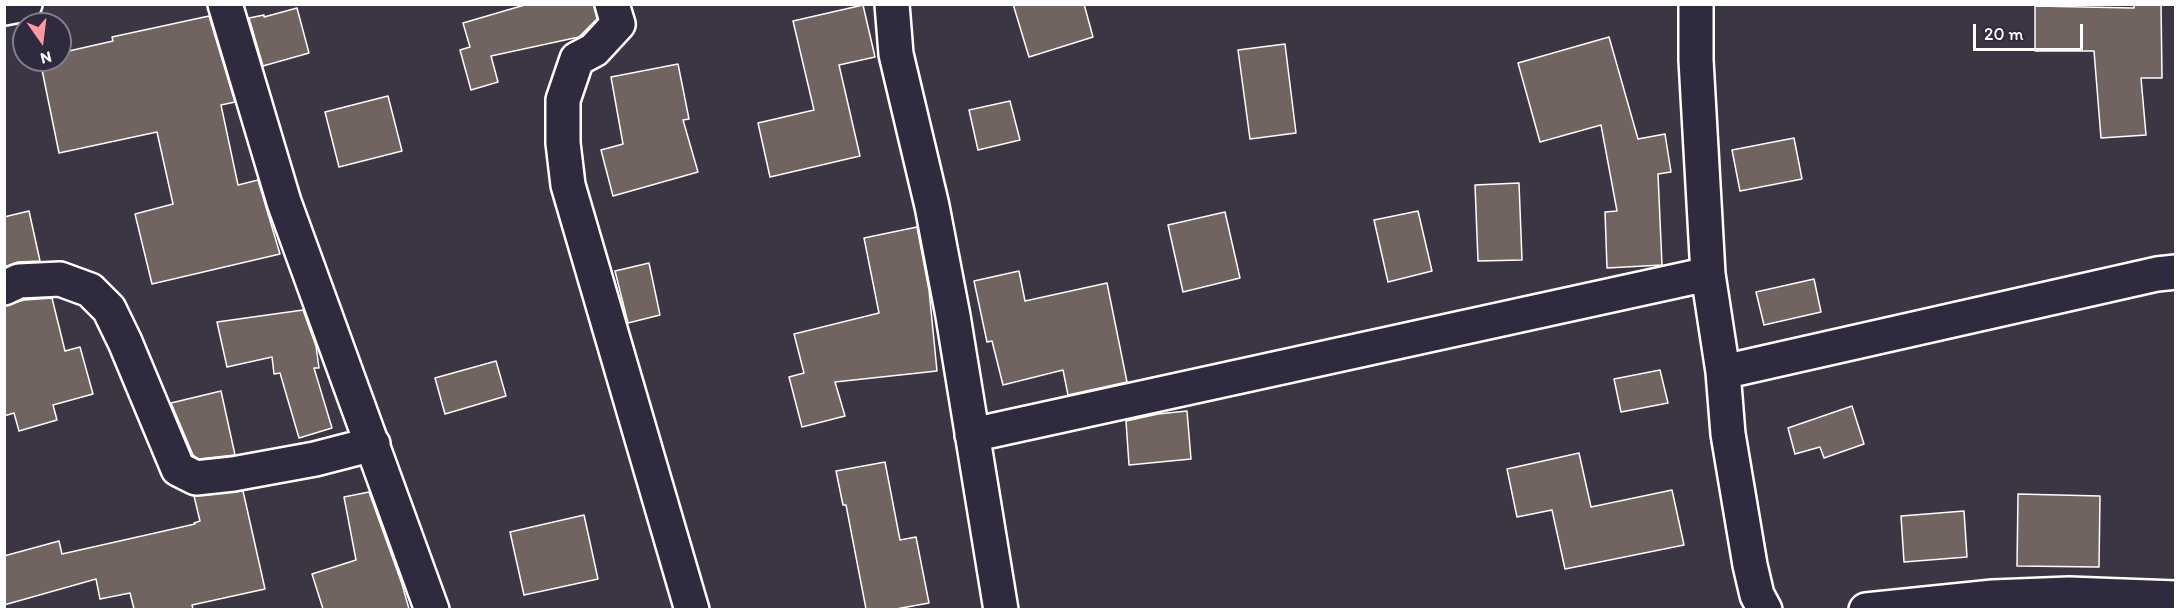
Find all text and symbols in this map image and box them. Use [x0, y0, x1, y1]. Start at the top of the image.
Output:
north arrow [12, 12, 72, 72]
scale bar [1976, 12, 2086, 50]
text: 20 m [1984, 23, 2024, 45]
text: N [38, 47, 54, 69]

